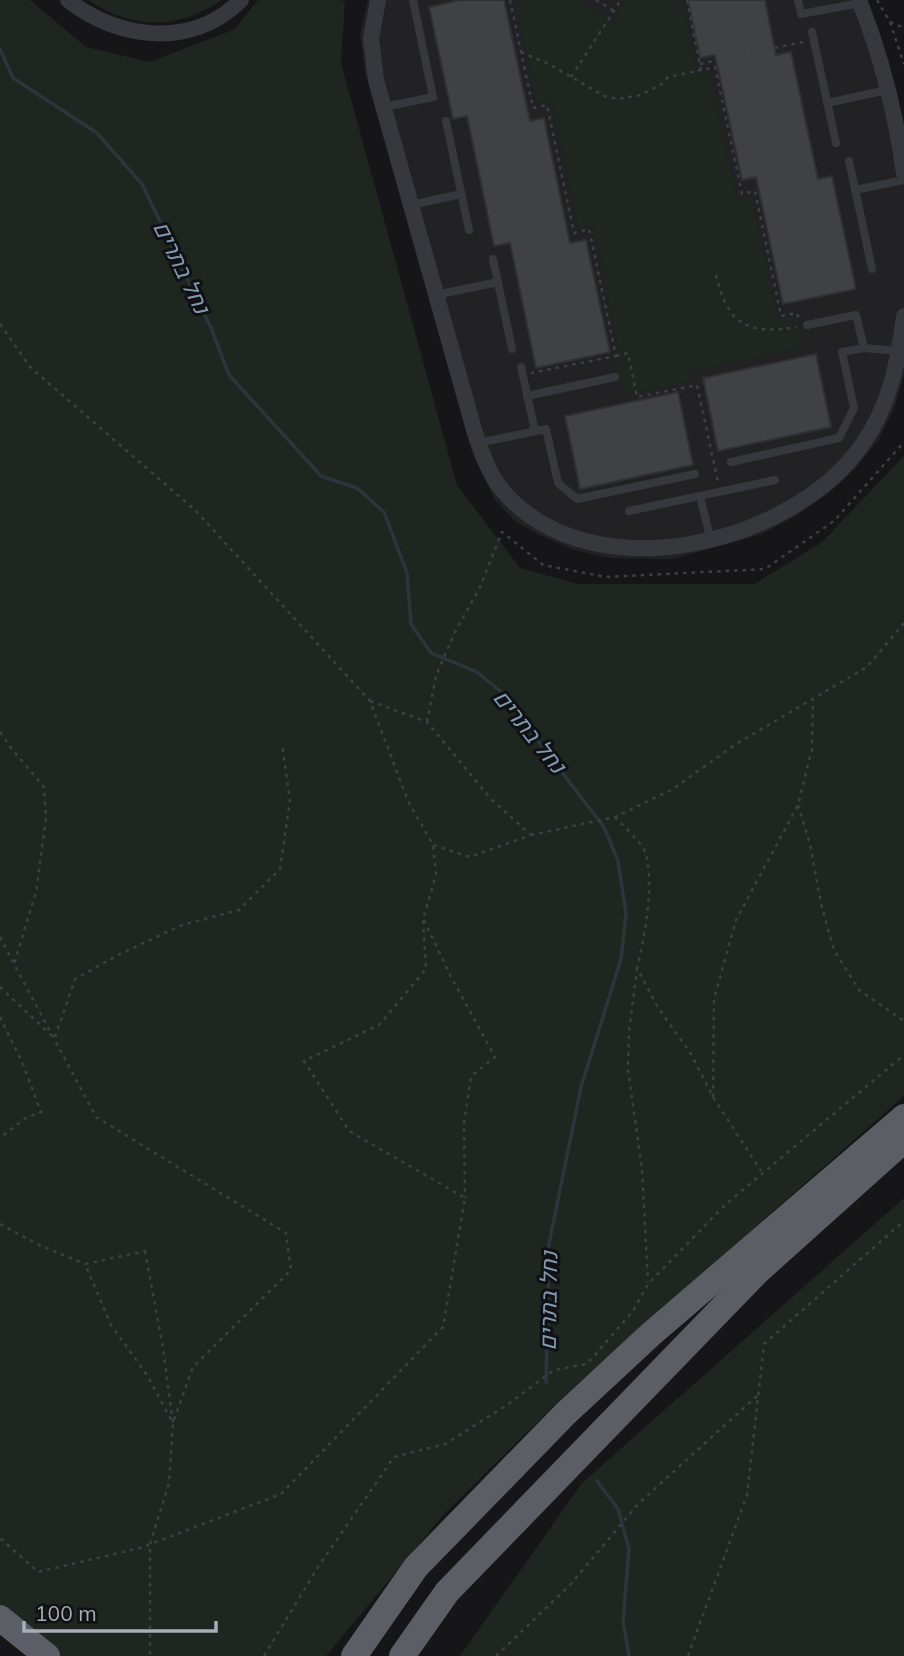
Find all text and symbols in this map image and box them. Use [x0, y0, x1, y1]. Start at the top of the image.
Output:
water label: נחל בתרים [147, 216, 218, 320]
water label: נחל בתרים [487, 683, 574, 780]
water label: נחל בתרים [533, 1249, 563, 1351]
scale bar [24, 1590, 217, 1634]
text: 100 m [35, 1600, 97, 1626]

